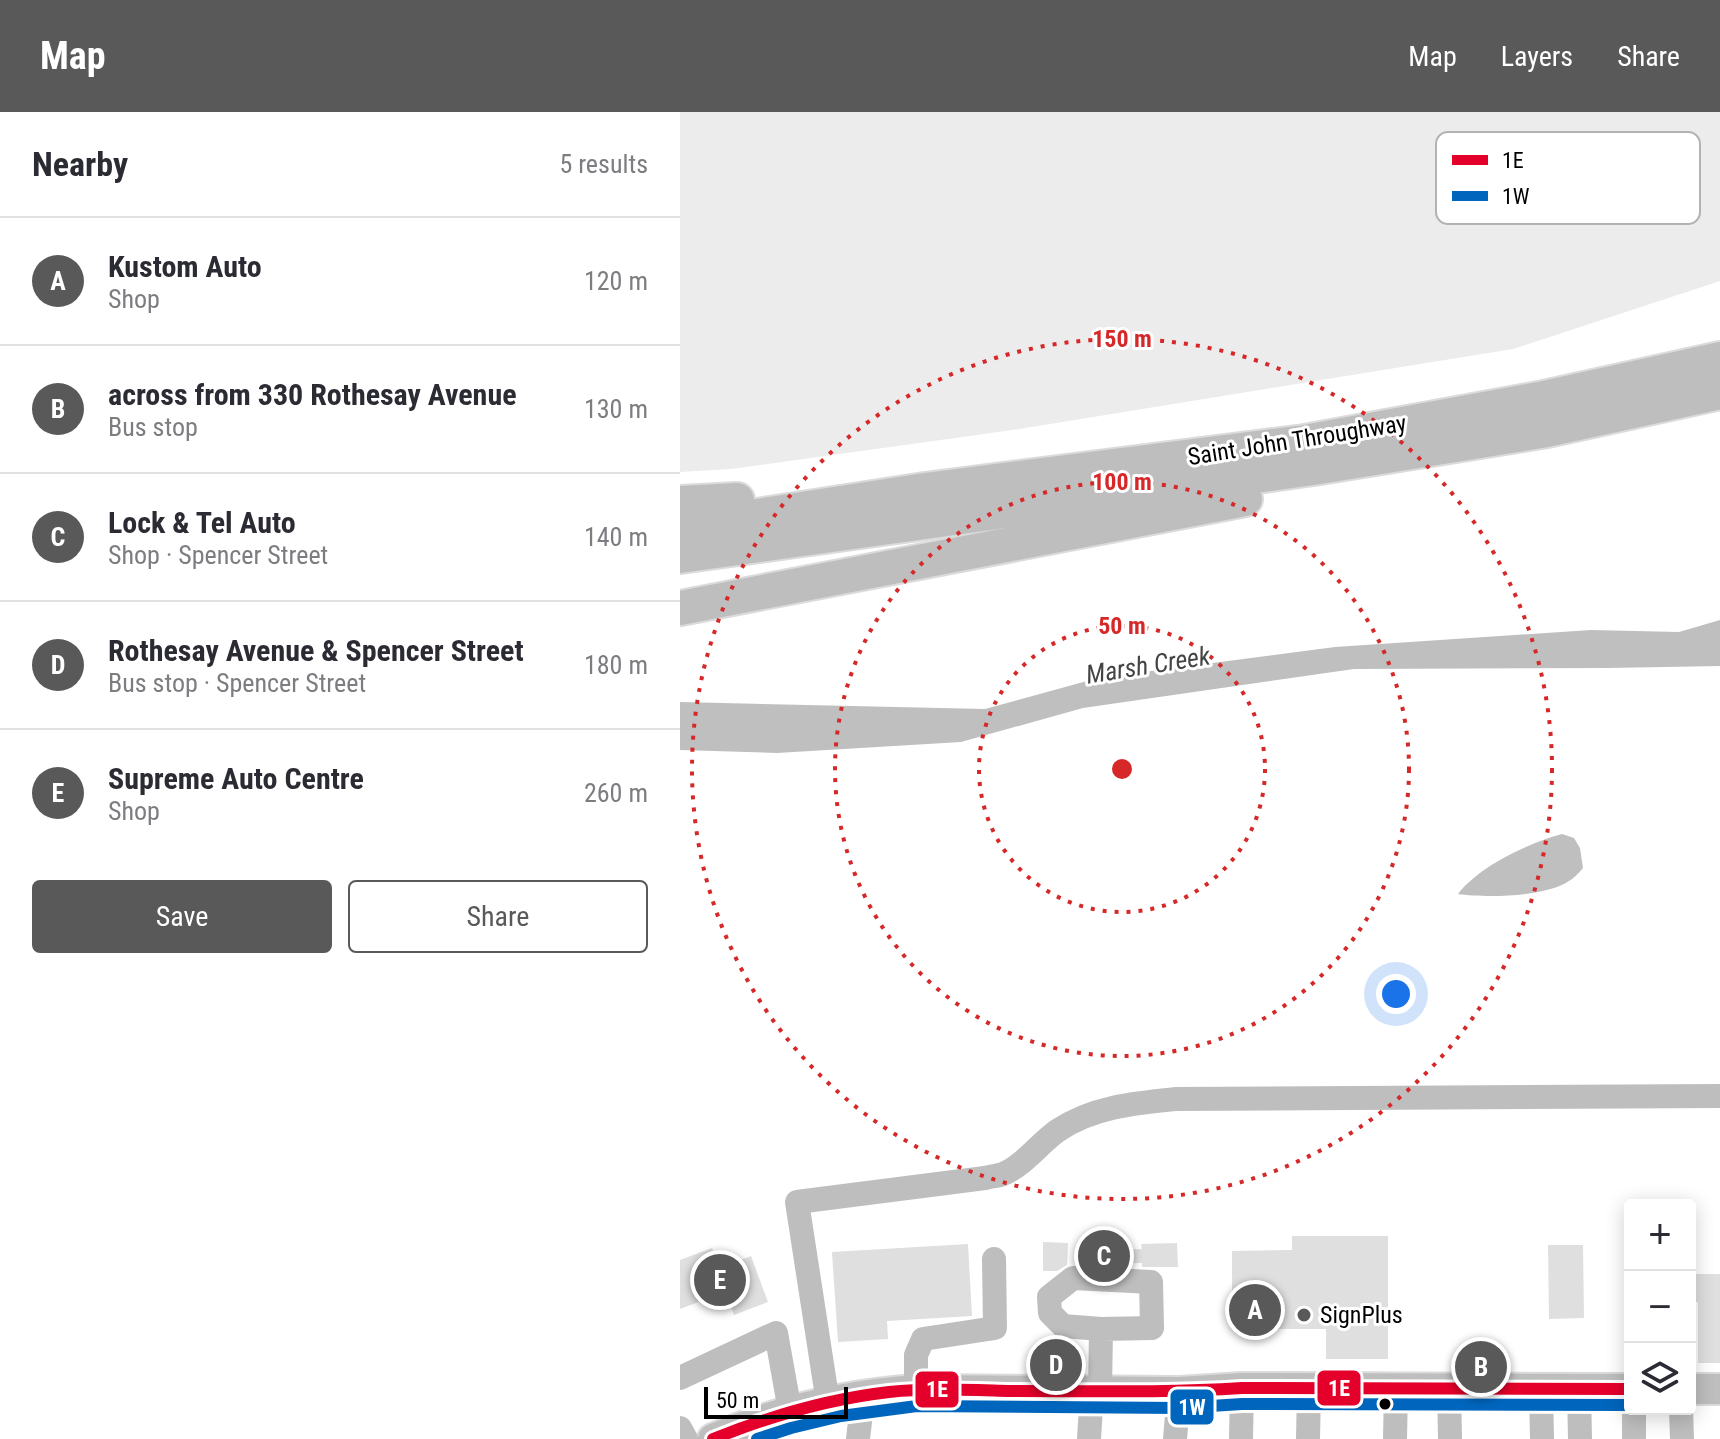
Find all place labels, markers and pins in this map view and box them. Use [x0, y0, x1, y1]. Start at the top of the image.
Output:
centre of rings [1108, 755, 1136, 783]
pin: C [1078, 1226, 1130, 1286]
pin: E [694, 1250, 746, 1310]
pin: A [1229, 1280, 1281, 1340]
place label: SignPlus [1320, 1301, 1403, 1329]
marker: SignPlus [1295, 1306, 1313, 1324]
pin: D [1030, 1335, 1082, 1395]
pin: B [1455, 1337, 1507, 1397]
unlabelled marker [1377, 1396, 1393, 1412]

